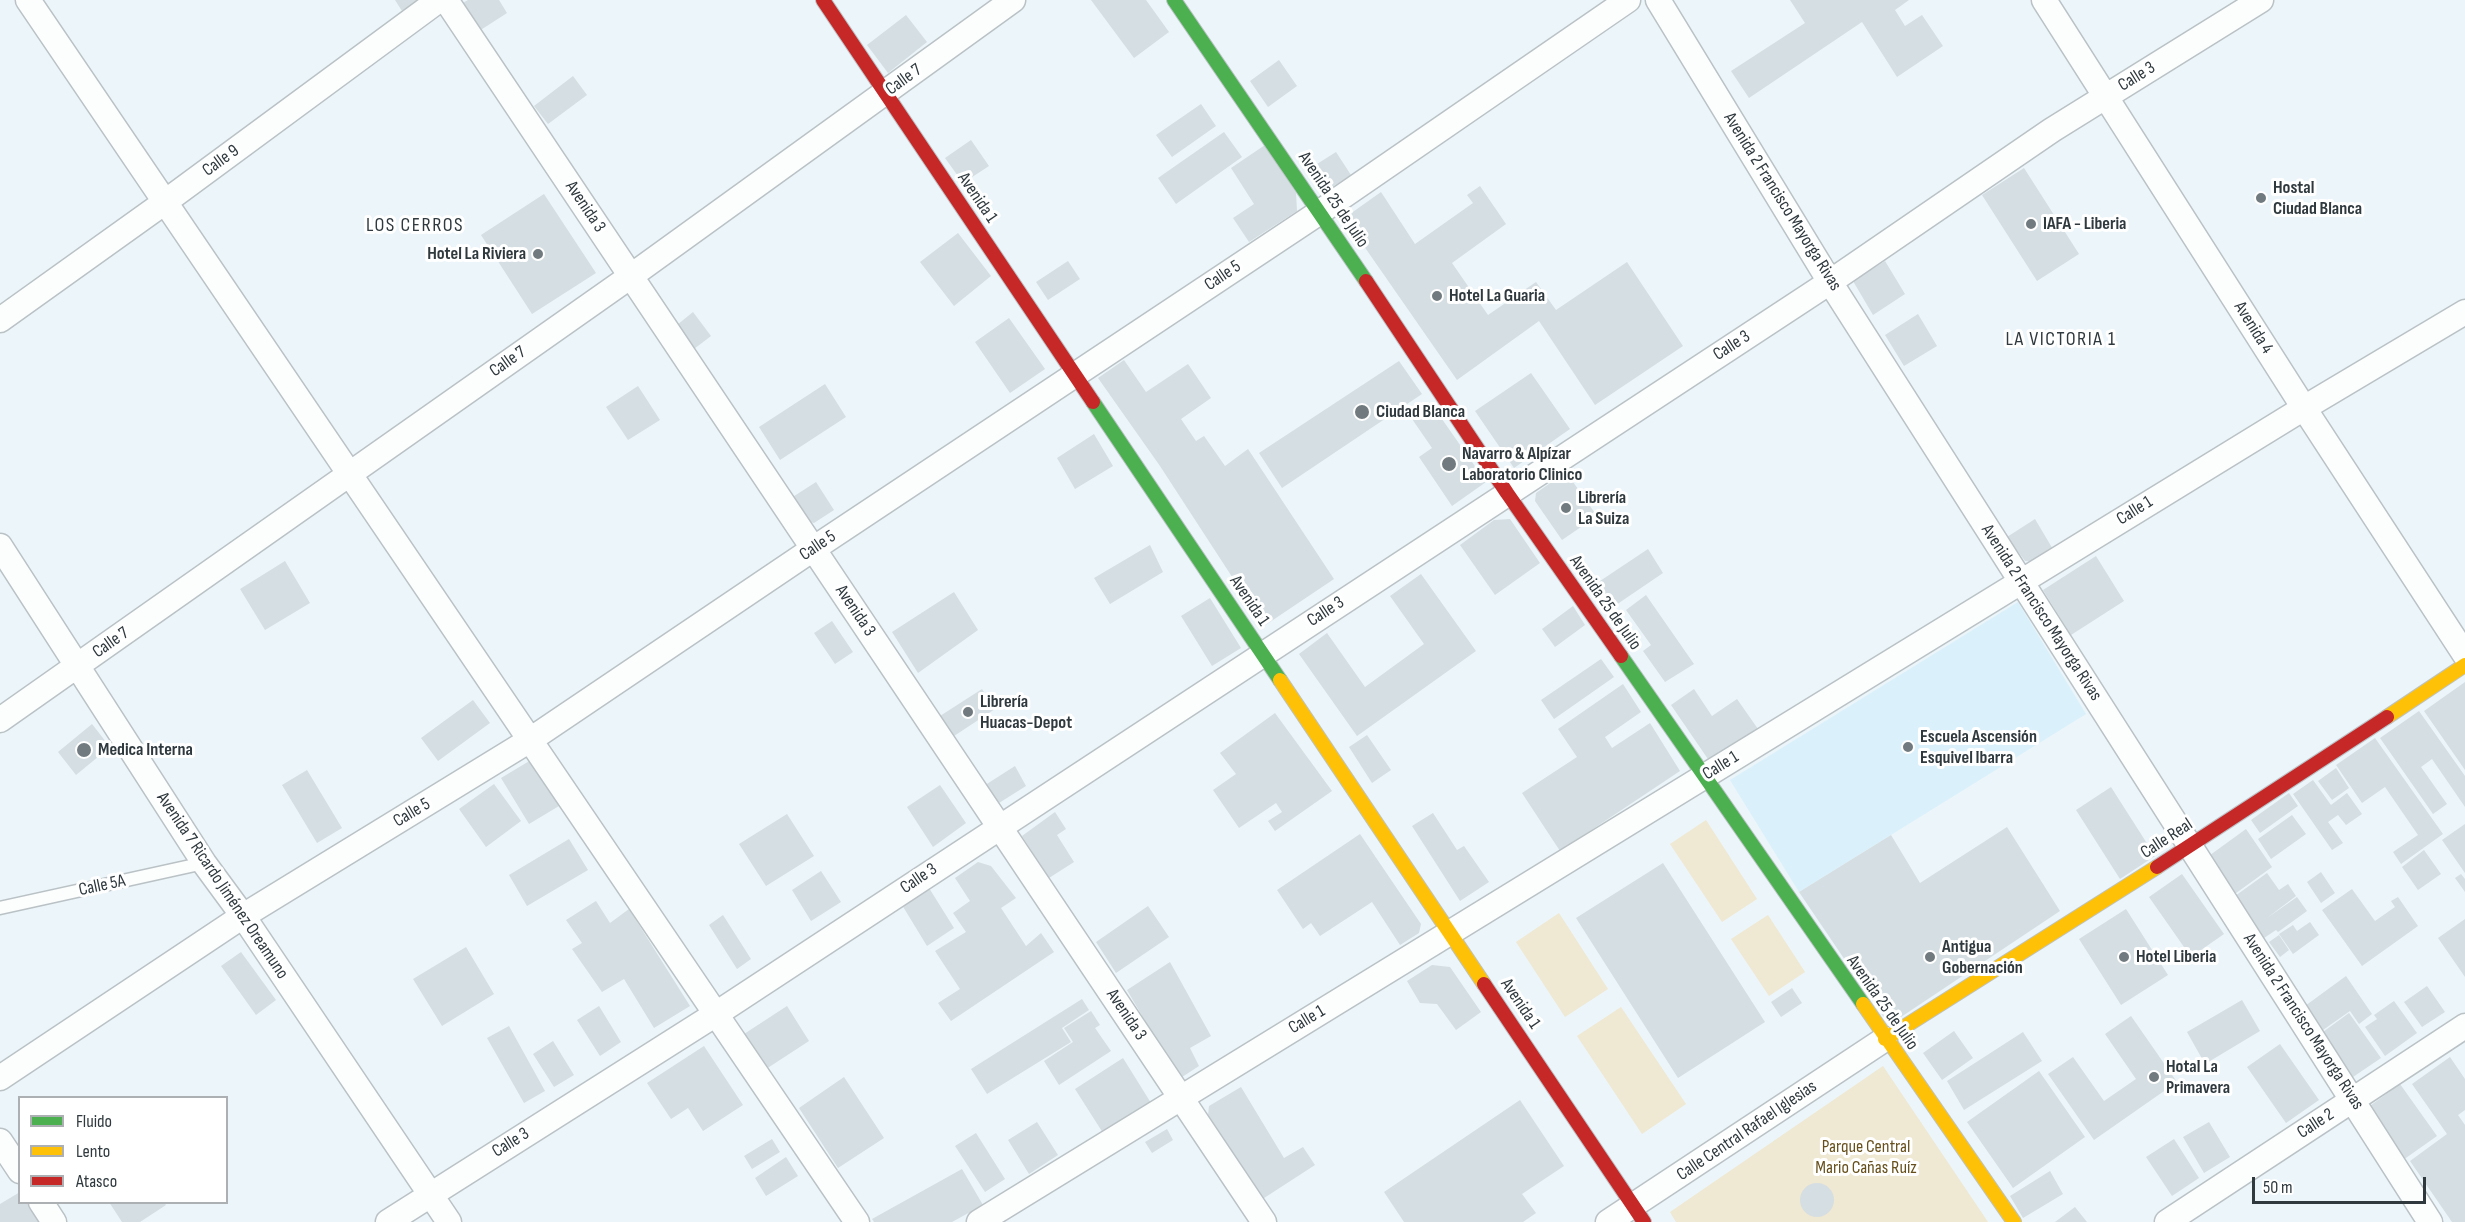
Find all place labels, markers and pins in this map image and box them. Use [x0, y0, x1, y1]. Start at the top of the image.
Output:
place label: Hostal Ciudad Blanca [2273, 177, 2362, 219]
marker: Hostal Ciudad Blanca [2254, 191, 2268, 205]
place label: IAFA - Liberia [2043, 213, 2126, 235]
marker: IAFA - Liberia [2024, 217, 2038, 231]
place label: Hotel La Riviera [427, 243, 526, 265]
marker: Hotel La Riviera [531, 247, 545, 261]
place label: Hotel La Guaria [1449, 285, 1545, 307]
marker: Hotel La Guaria [1430, 289, 1444, 303]
place label: Ciudad Blanca [1376, 401, 1465, 423]
marker: Ciudad Blanca [1353, 403, 1371, 421]
place label: Navarro & Alpízar Laboratorio Clinico [1462, 443, 1582, 486]
marker: Navarro & Alpízar Laboratorio Clinico [1440, 455, 1458, 473]
place label: Librería La Suiza [1578, 487, 1629, 530]
marker: Librería La Suiza [1559, 501, 1573, 515]
place label: Librería Huacas-Depot [980, 691, 1072, 734]
marker: Librería Huacas-Depot [961, 705, 975, 719]
place label: Escuela Ascensión Esquivel Ibarra [1920, 726, 2037, 768]
place label: Medica Interna [98, 739, 193, 761]
marker: Escuela Ascensión Esquivel Ibarra [1901, 740, 1915, 754]
marker: Medica Interna [75, 741, 93, 759]
place label: Antigua Gobernación [1942, 936, 2023, 978]
place label: Hotel Liberia [2136, 946, 2216, 968]
marker: Antigua Gobernación [1923, 950, 1937, 964]
marker: Hotel Liberia [2117, 950, 2131, 964]
place label: Hotal La Primavera [2166, 1056, 2230, 1098]
marker: Hotal La Primavera [2147, 1070, 2161, 1084]

